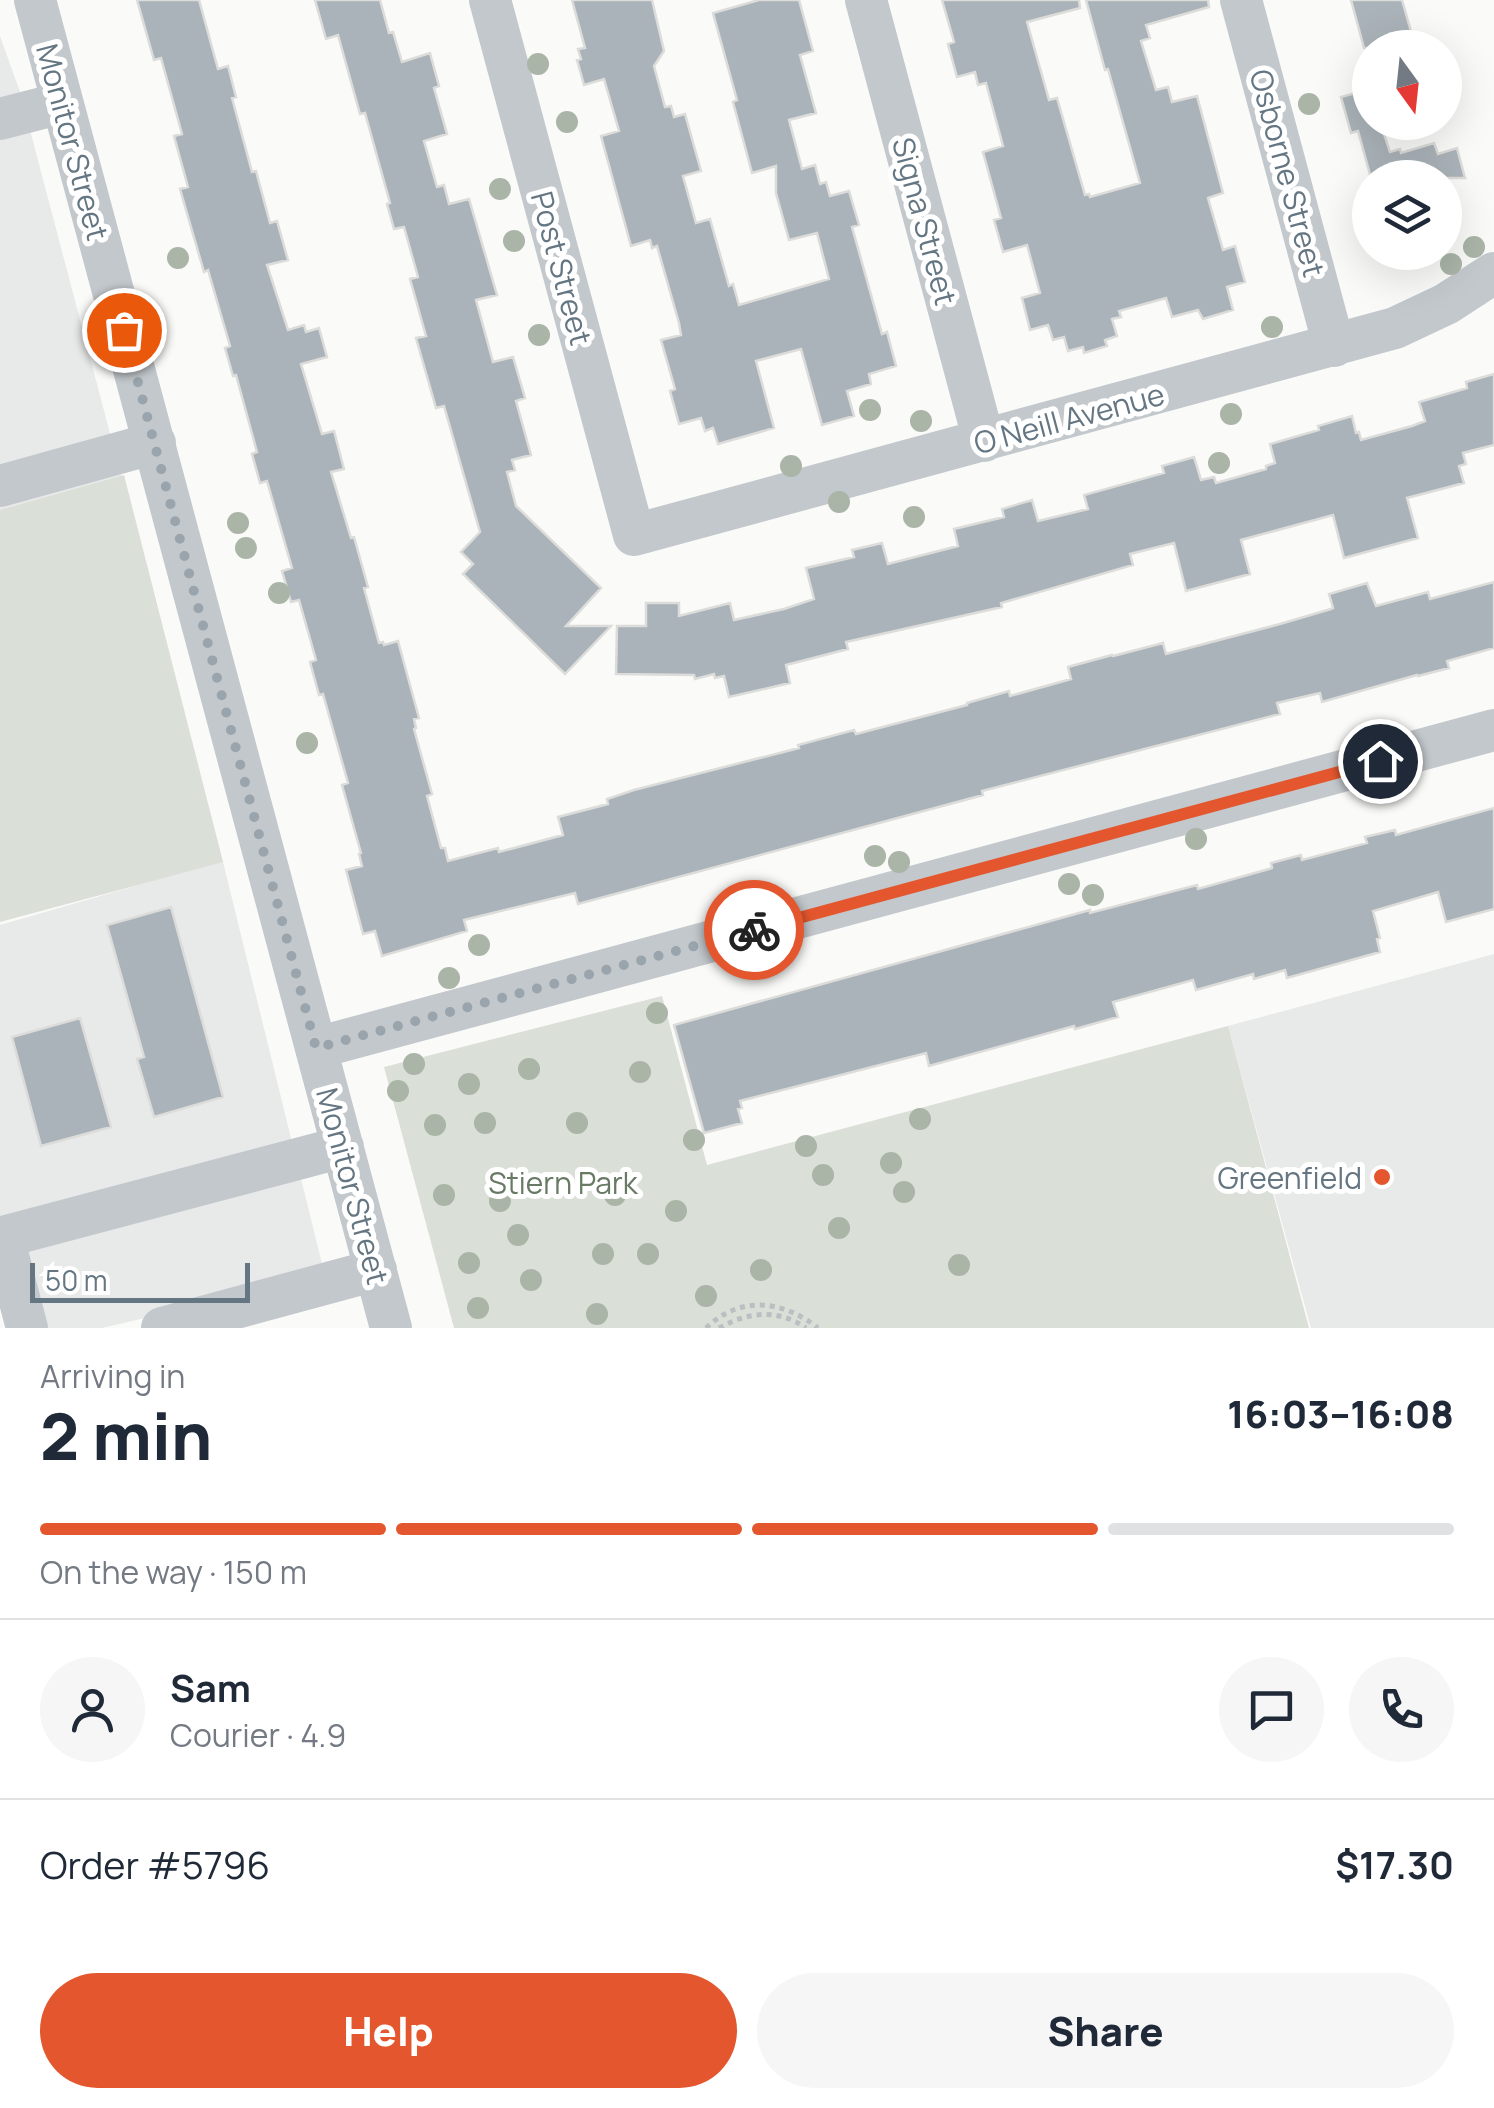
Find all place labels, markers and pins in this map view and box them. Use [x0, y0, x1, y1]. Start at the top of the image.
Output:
pin [82, 288, 167, 373]
pin [1338, 719, 1423, 804]
place label: Greenfield [1217, 1157, 1362, 1198]
marker: Greenfield [1371, 1166, 1393, 1188]

